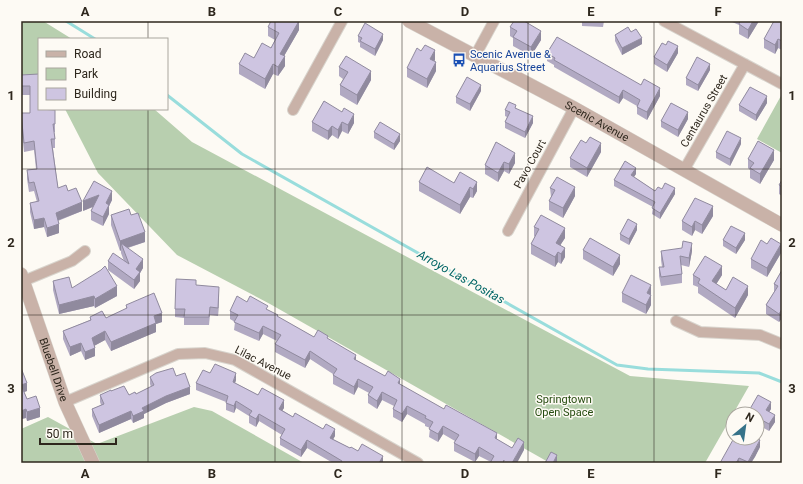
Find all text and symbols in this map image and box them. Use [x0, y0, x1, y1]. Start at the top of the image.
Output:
text: A [81, 4, 90, 19]
text: B [208, 4, 216, 19]
text: C [334, 4, 343, 19]
text: D [461, 4, 469, 19]
text: E [587, 4, 595, 19]
text: F [714, 4, 722, 19]
legend [38, 38, 168, 110]
text: Road [74, 47, 102, 61]
place label: Scenic Avenue & Aquarius Street [470, 48, 551, 74]
bus stop icon: Scenic Avenue & Aquarius Street [451, 52, 467, 68]
text: Park [74, 67, 99, 81]
street label: Centaurus Street [678, 72, 730, 150]
text: Building [74, 87, 117, 101]
text: 1 [7, 88, 15, 103]
text: 1 [788, 88, 796, 103]
street label: Scenic Avenue [563, 98, 632, 144]
street label: Pavo Court [511, 137, 549, 191]
text: 2 [7, 235, 15, 250]
text: 2 [788, 235, 796, 250]
water label: Arroyo Las Positas [414, 247, 507, 307]
street label: Bluebell Drive [37, 336, 71, 403]
street label: Lilac Avenue [233, 343, 294, 383]
text: 3 [7, 381, 15, 396]
text: 3 [788, 381, 796, 396]
park label: Springtown Open Space [535, 393, 593, 419]
north arrow [725, 406, 765, 446]
text: N [743, 410, 756, 425]
scale bar [40, 420, 116, 446]
text: 50 m [46, 427, 73, 441]
text: A [81, 466, 90, 481]
text: B [208, 466, 216, 481]
text: C [334, 466, 343, 481]
text: D [461, 466, 469, 481]
text: E [587, 466, 595, 481]
text: F [714, 466, 722, 481]

